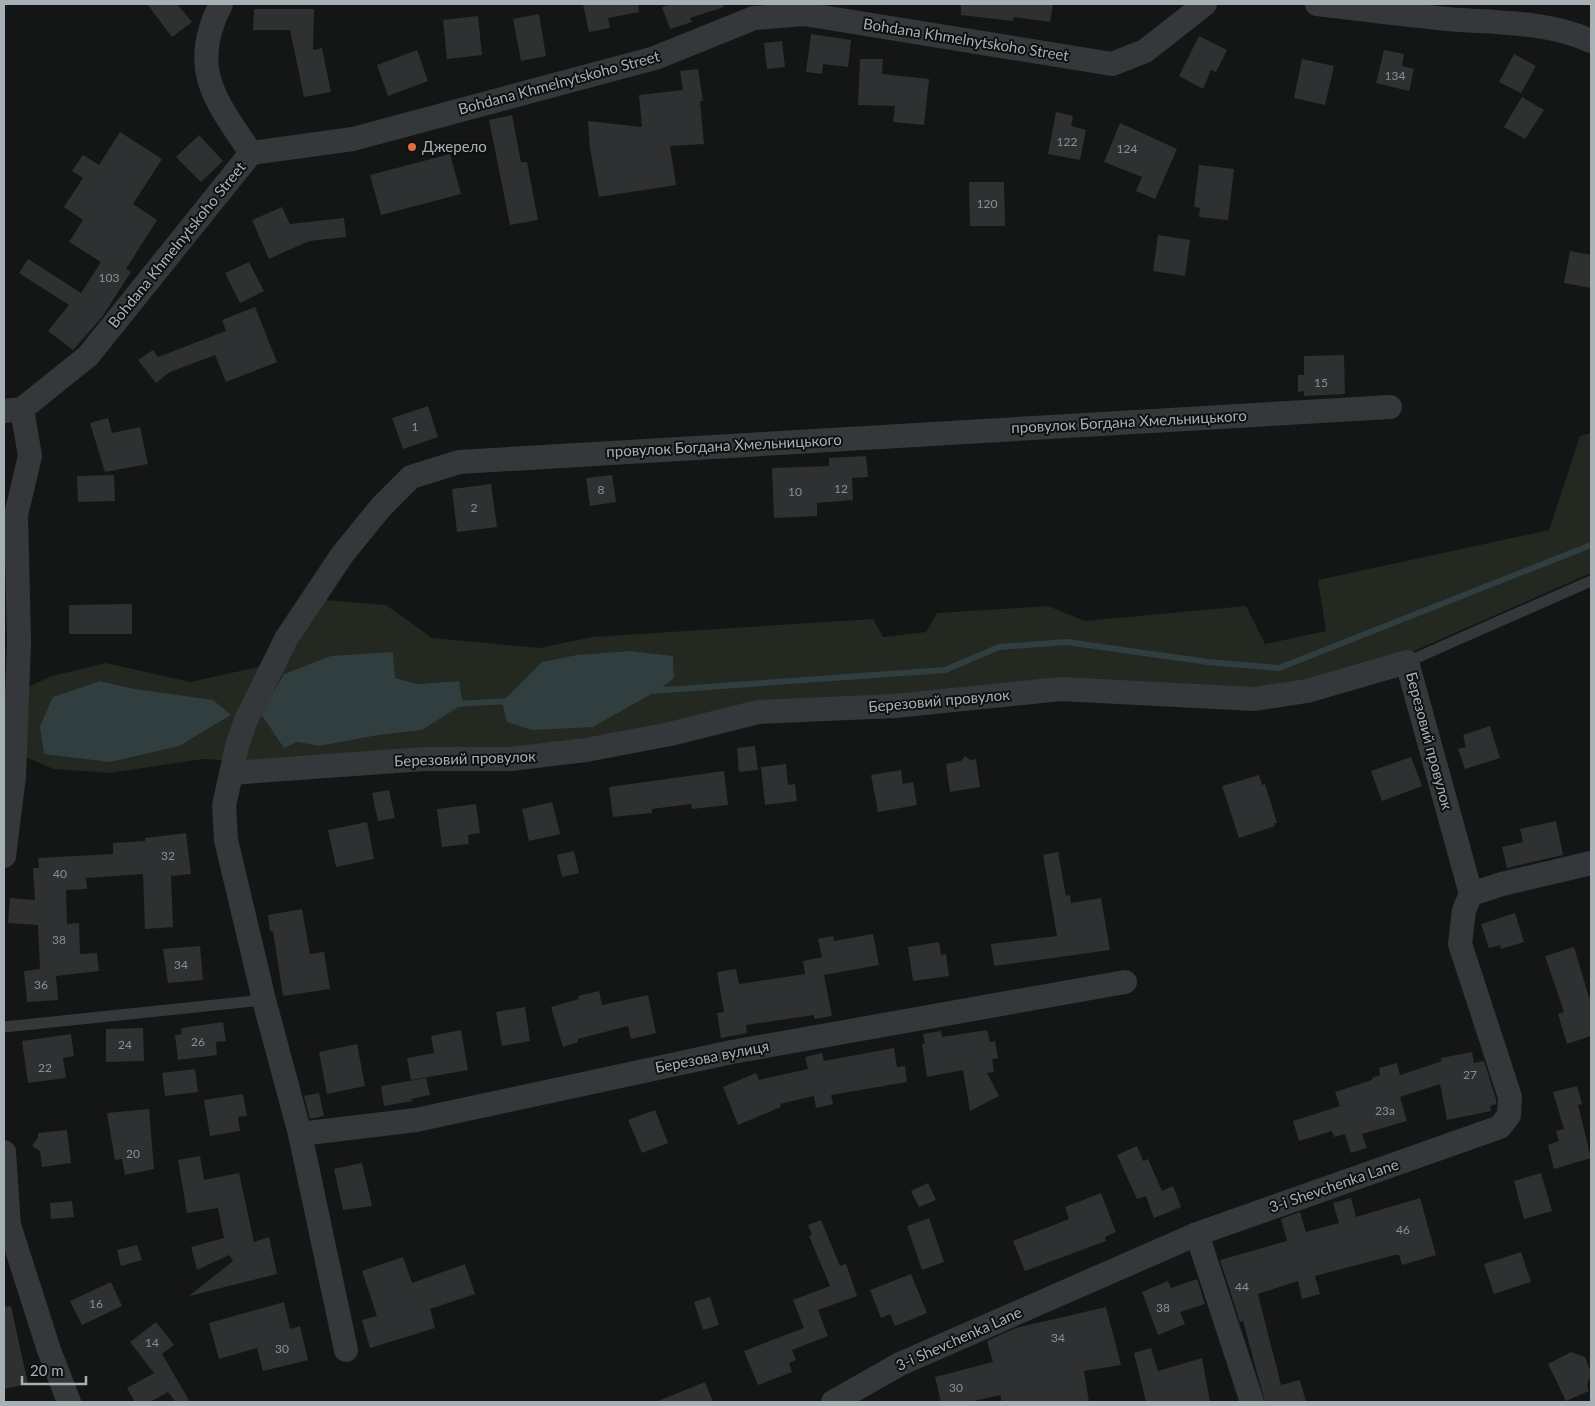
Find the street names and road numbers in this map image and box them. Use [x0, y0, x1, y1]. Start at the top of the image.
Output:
street label: Bohdana Khmelnytskoho Street [862, 14, 1071, 64]
street label: Bohdana Khmelnytskoho Street [456, 46, 662, 118]
street label: Bohdana Khmelnytskoho Street [104, 157, 249, 331]
street label: провулок Богдана Хмельницького [1011, 406, 1247, 436]
street label: провулок Богдана Хмельницького [606, 430, 842, 460]
street label: Березовий провулок [1403, 670, 1457, 812]
street label: Березовий провулок [867, 685, 1011, 715]
street label: Березовий провулок [394, 747, 536, 769]
street label: Березова вулиця [653, 1036, 770, 1076]
street label: 3-i Shevchenka Lane [1267, 1154, 1401, 1216]
street label: 3-i Shevchenka Lane [893, 1302, 1024, 1374]

